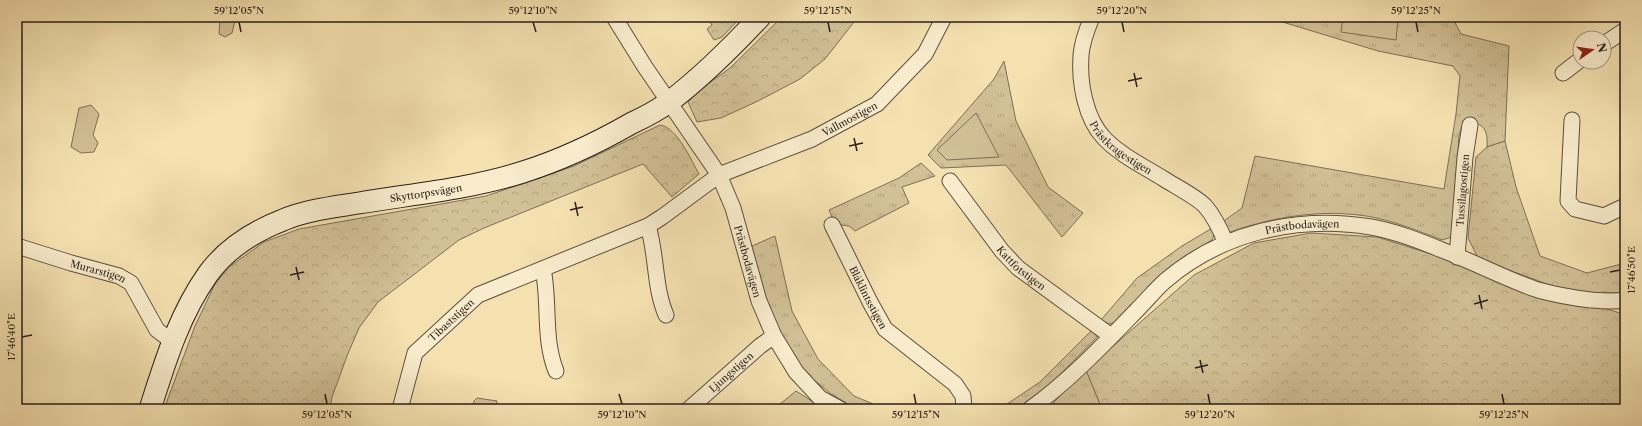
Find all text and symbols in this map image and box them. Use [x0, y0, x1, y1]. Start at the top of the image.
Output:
text: 59°12'05"N [214, 4, 264, 17]
text: 59°12'10"N [508, 4, 558, 17]
text: 59°12'15"N [804, 4, 852, 17]
text: 59°12'20"N [1097, 4, 1147, 17]
text: 59°12'25"N [1391, 4, 1441, 17]
north arrow [1572, 30, 1612, 70]
text: N [1594, 42, 1610, 54]
street label: Vallmostigen [819, 99, 880, 140]
street label: Prästkragestigen [1087, 119, 1155, 178]
street label: Tussilagostigen [1453, 153, 1472, 227]
street label: Skyttorpsvägen [389, 181, 464, 205]
street label: Prästbodavägen [1264, 217, 1340, 237]
street label: Prästbodavägen [731, 224, 764, 300]
street label: Kattfotstigen [993, 244, 1049, 294]
text: 17°46'50"E [1625, 246, 1638, 294]
street label: Murarstigen [69, 257, 129, 286]
street label: Blåklintsstigen [846, 264, 890, 332]
street label: Tibaststigen [426, 295, 478, 344]
text: 17°46'40"E [5, 313, 18, 361]
street label: Ljungstigen [706, 349, 757, 395]
text: 59°12'05"N [302, 408, 352, 421]
text: 59°12'10"N [597, 408, 647, 421]
text: 59°12'15"N [892, 408, 940, 421]
text: 59°12'20"N [1185, 408, 1235, 421]
text: 59°12'25"N [1479, 408, 1529, 421]

